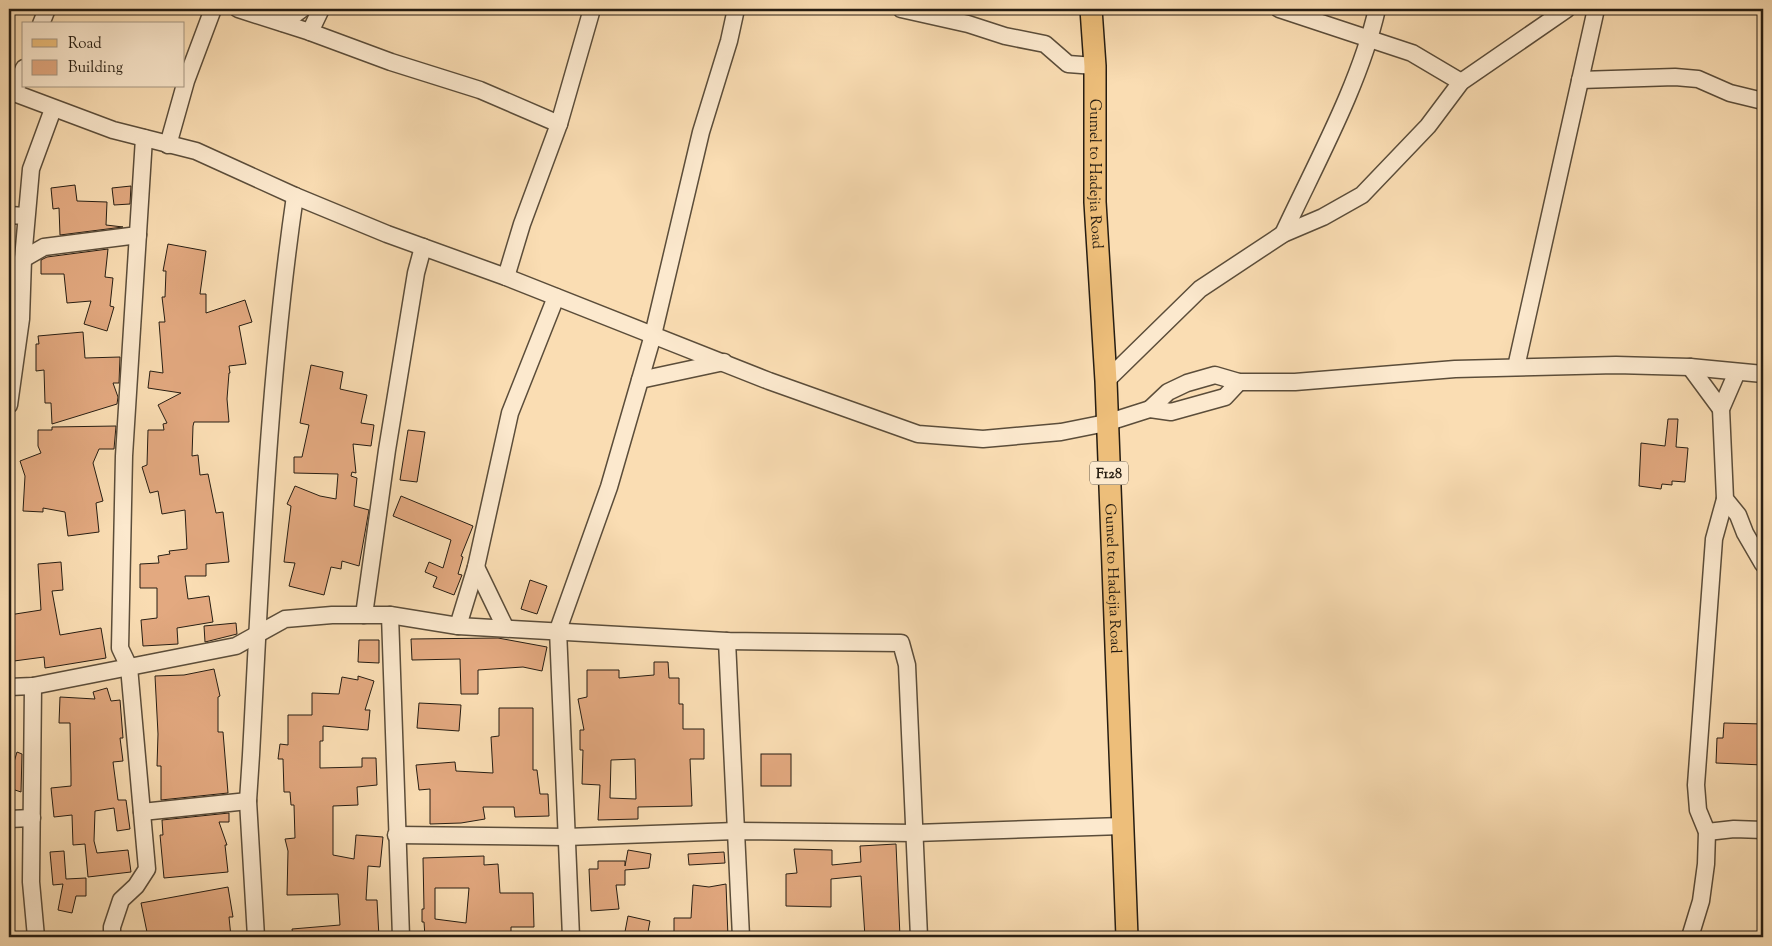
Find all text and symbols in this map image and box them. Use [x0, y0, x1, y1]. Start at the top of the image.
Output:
legend [22, 22, 185, 88]
text: Road [68, 34, 102, 55]
text: Building [68, 58, 123, 79]
street label: Gumel to Hadejia Road [1083, 99, 1107, 250]
road number: F128 [1090, 462, 1128, 484]
street label: Gumel to Hadejia Road [1099, 503, 1125, 654]

